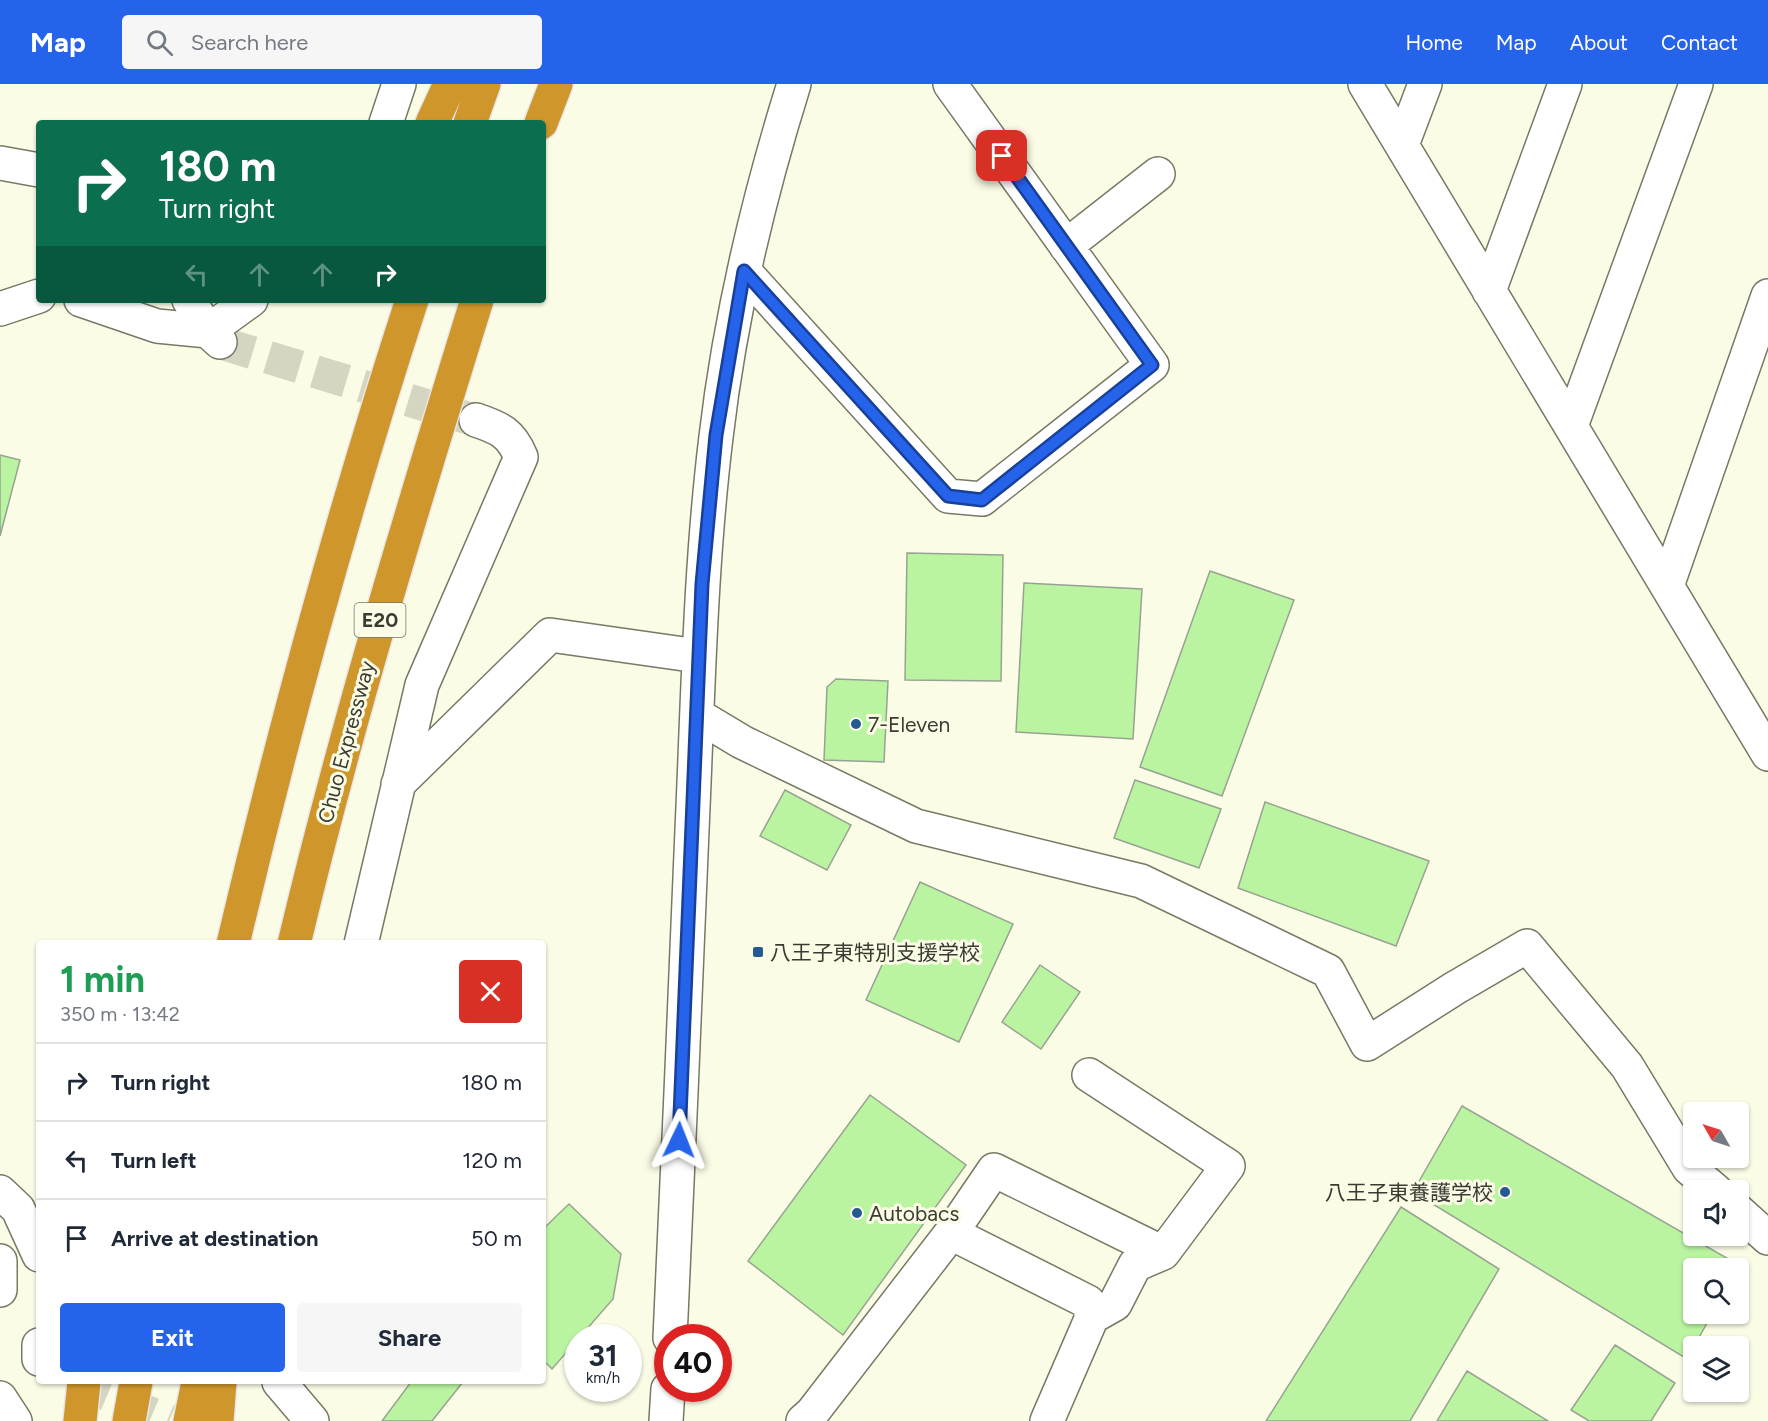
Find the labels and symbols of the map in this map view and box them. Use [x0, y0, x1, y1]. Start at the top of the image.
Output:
pin [976, 130, 1027, 181]
road number: E20 [354, 603, 406, 637]
street label: Chuo Expressway [312, 658, 380, 826]
place label: 7-Eleven [868, 712, 950, 737]
marker: 7-Eleven [849, 717, 863, 731]
place label: 八王子東特別支援学校 [770, 940, 980, 965]
marker: 八王子東特別支援学校 [751, 945, 765, 959]
north arrow [1683, 1102, 1749, 1168]
position arrow [647, 1108, 711, 1172]
place label: 八王子東養護学校 [1325, 1180, 1493, 1205]
marker: 八王子東養護学校 [1498, 1185, 1512, 1199]
place label: Autobacs [869, 1201, 959, 1226]
marker: Autobacs [850, 1206, 864, 1220]
speed limit sign: 40 [654, 1324, 732, 1402]

